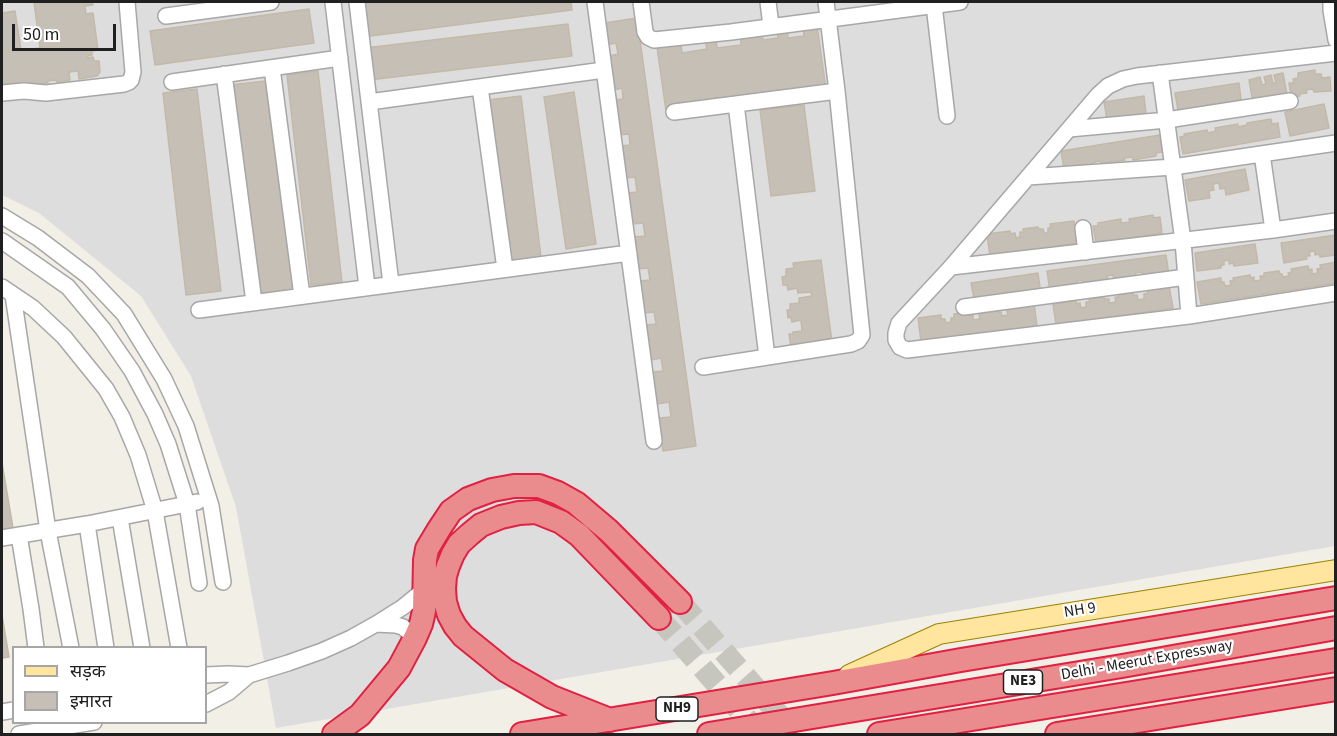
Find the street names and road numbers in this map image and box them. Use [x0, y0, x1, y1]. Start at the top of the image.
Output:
street label: NH 9 [1063, 599, 1097, 623]
street label: Delhi - Meerut Expressway [1060, 636, 1234, 686]
road number: NE3 [1004, 670, 1042, 694]
road number: NH9 [656, 697, 698, 721]

